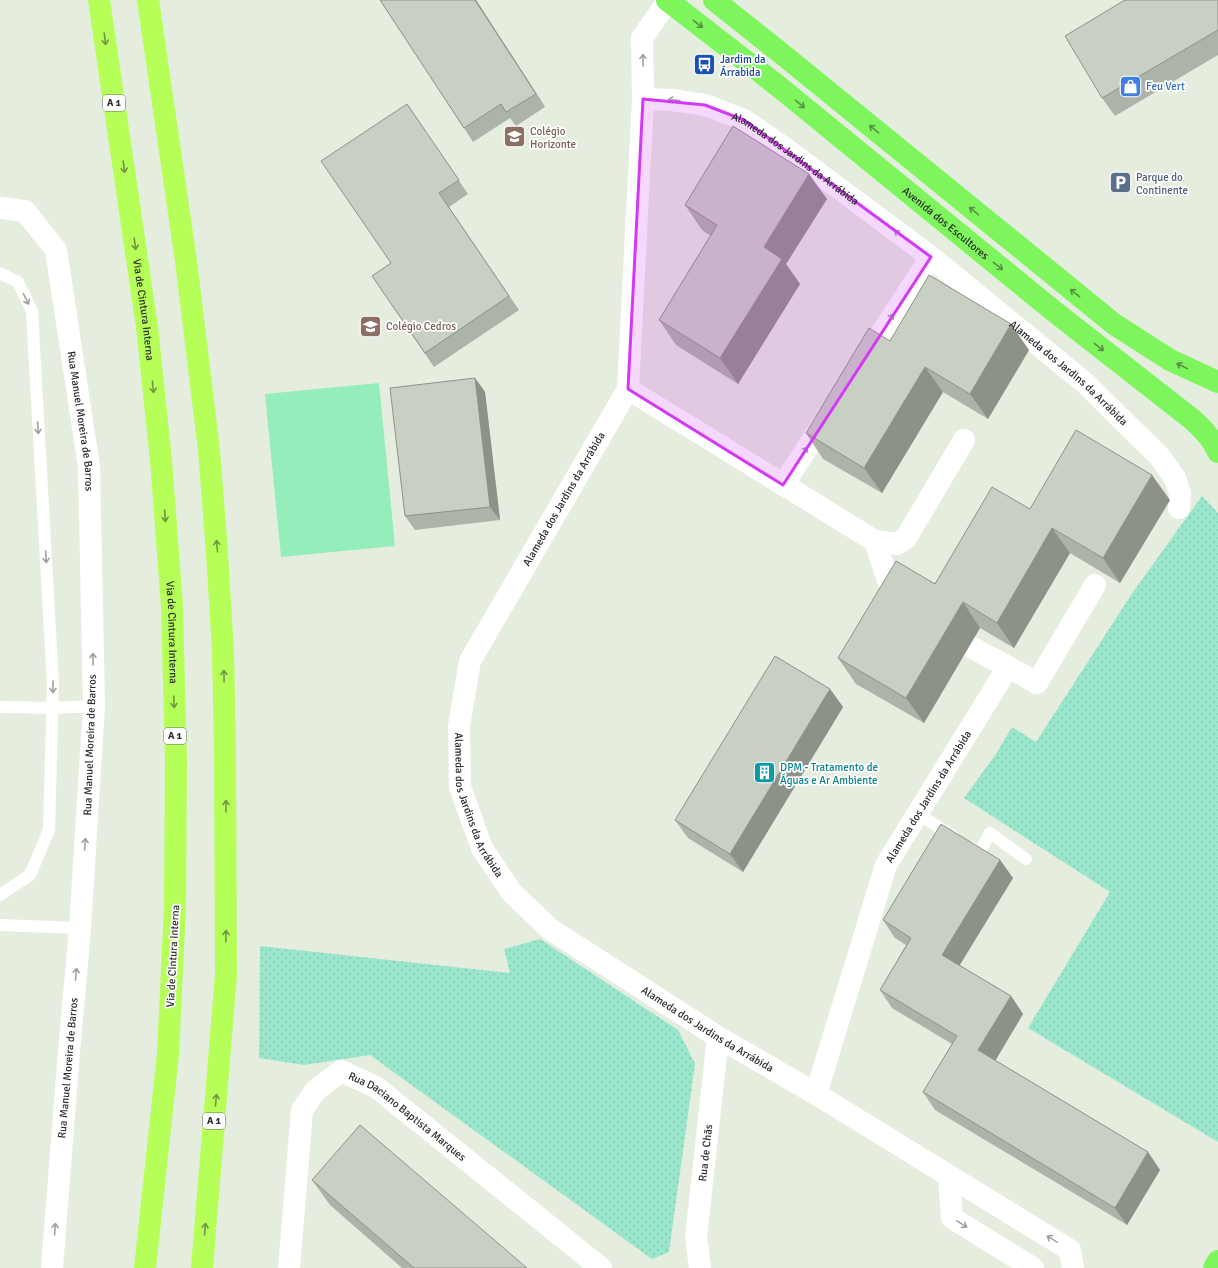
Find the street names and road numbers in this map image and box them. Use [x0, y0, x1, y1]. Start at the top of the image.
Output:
road number: A 1 [103, 95, 125, 111]
street label: Alameda dos Jardins da Arrábida [730, 109, 862, 208]
street label: Avenida dos Escultores [900, 184, 992, 262]
street label: Via de Cintura Interna [131, 258, 157, 362]
street label: Alameda dos Jardins da Arrábida [1007, 317, 1131, 428]
street label: Rua Manuel Moreira de Barros [65, 350, 96, 492]
street label: Alameda dos Jardins da Arrábida [520, 429, 608, 568]
street label: Via de Cintura Interna [164, 581, 181, 684]
street label: Rua Manuel Moreira de Barros [81, 674, 99, 816]
road number: A 1 [164, 728, 186, 744]
street label: Alameda dos Jardins da Arrábida [883, 728, 974, 865]
street label: Alameda dos Jardins da Arrábida [453, 732, 506, 880]
street label: Via de Cintura Interna [164, 904, 182, 1008]
street label: Alameda dos Jardins da Arrábida [639, 983, 776, 1075]
street label: Rua Manuel Moreira de Barros [55, 997, 81, 1139]
street label: Rua Daciano Baptista Marques [346, 1069, 469, 1164]
road number: A 1 [203, 1113, 225, 1129]
street label: Rua de Chãs [696, 1123, 715, 1182]

